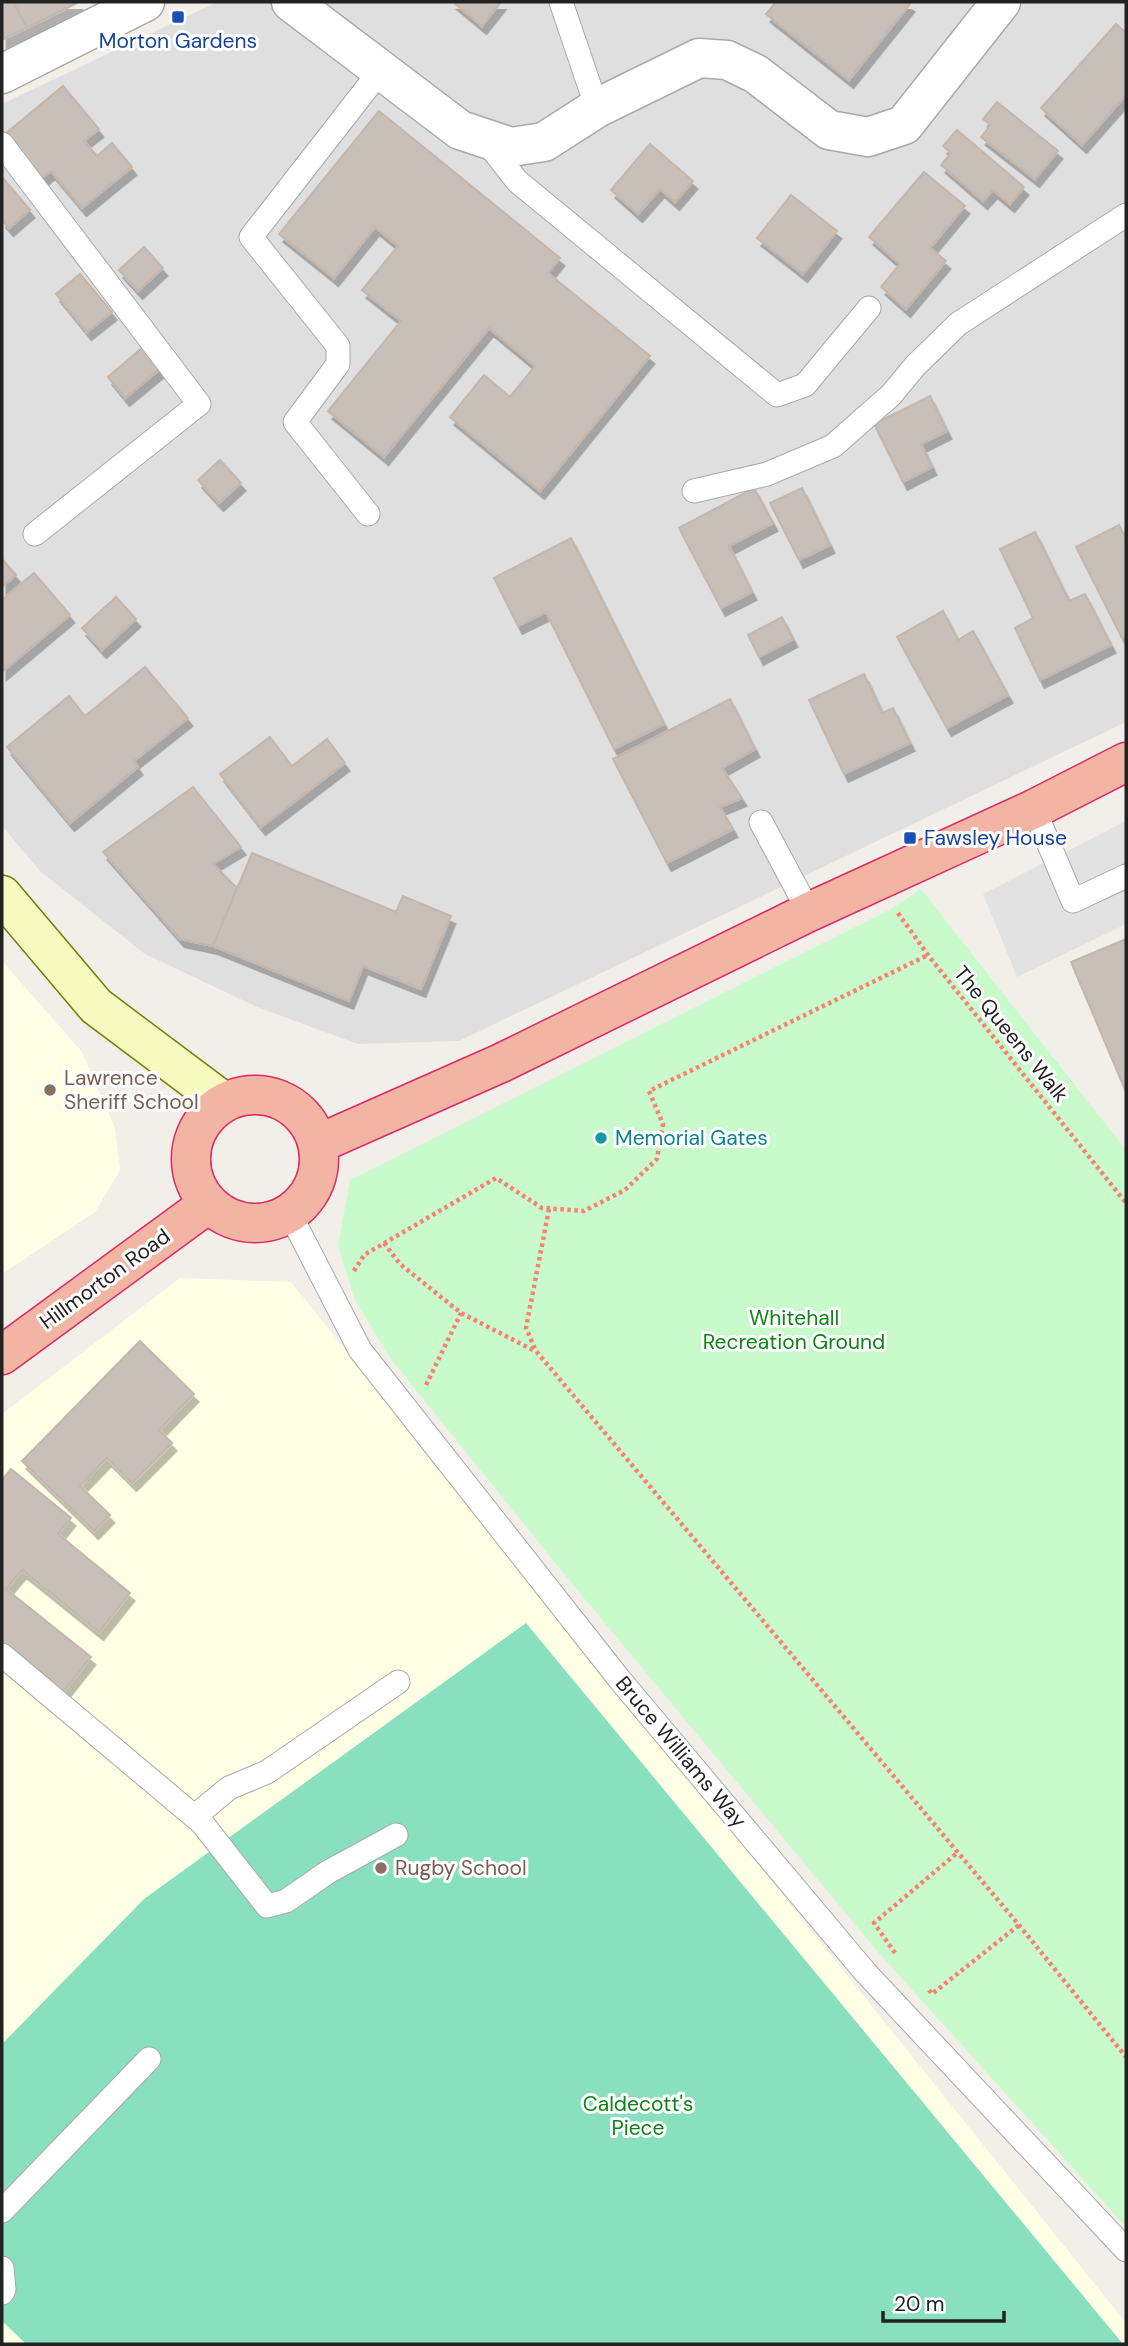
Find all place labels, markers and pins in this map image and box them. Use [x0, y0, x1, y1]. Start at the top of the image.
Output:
marker: Morton Gardens [170, 9, 186, 25]
place label: Morton Gardens [99, 27, 257, 55]
place label: Fawsley House [924, 824, 1067, 852]
marker: Fawsley House [902, 830, 918, 846]
place label: Lawrence Sheriff School [64, 1064, 199, 1116]
marker: Lawrence Sheriff School [42, 1082, 58, 1098]
place label: Memorial Gates [615, 1124, 768, 1152]
marker: Memorial Gates [593, 1130, 609, 1146]
place label: Rugby School [395, 1854, 527, 1882]
marker: Rugby School [373, 1860, 389, 1876]

